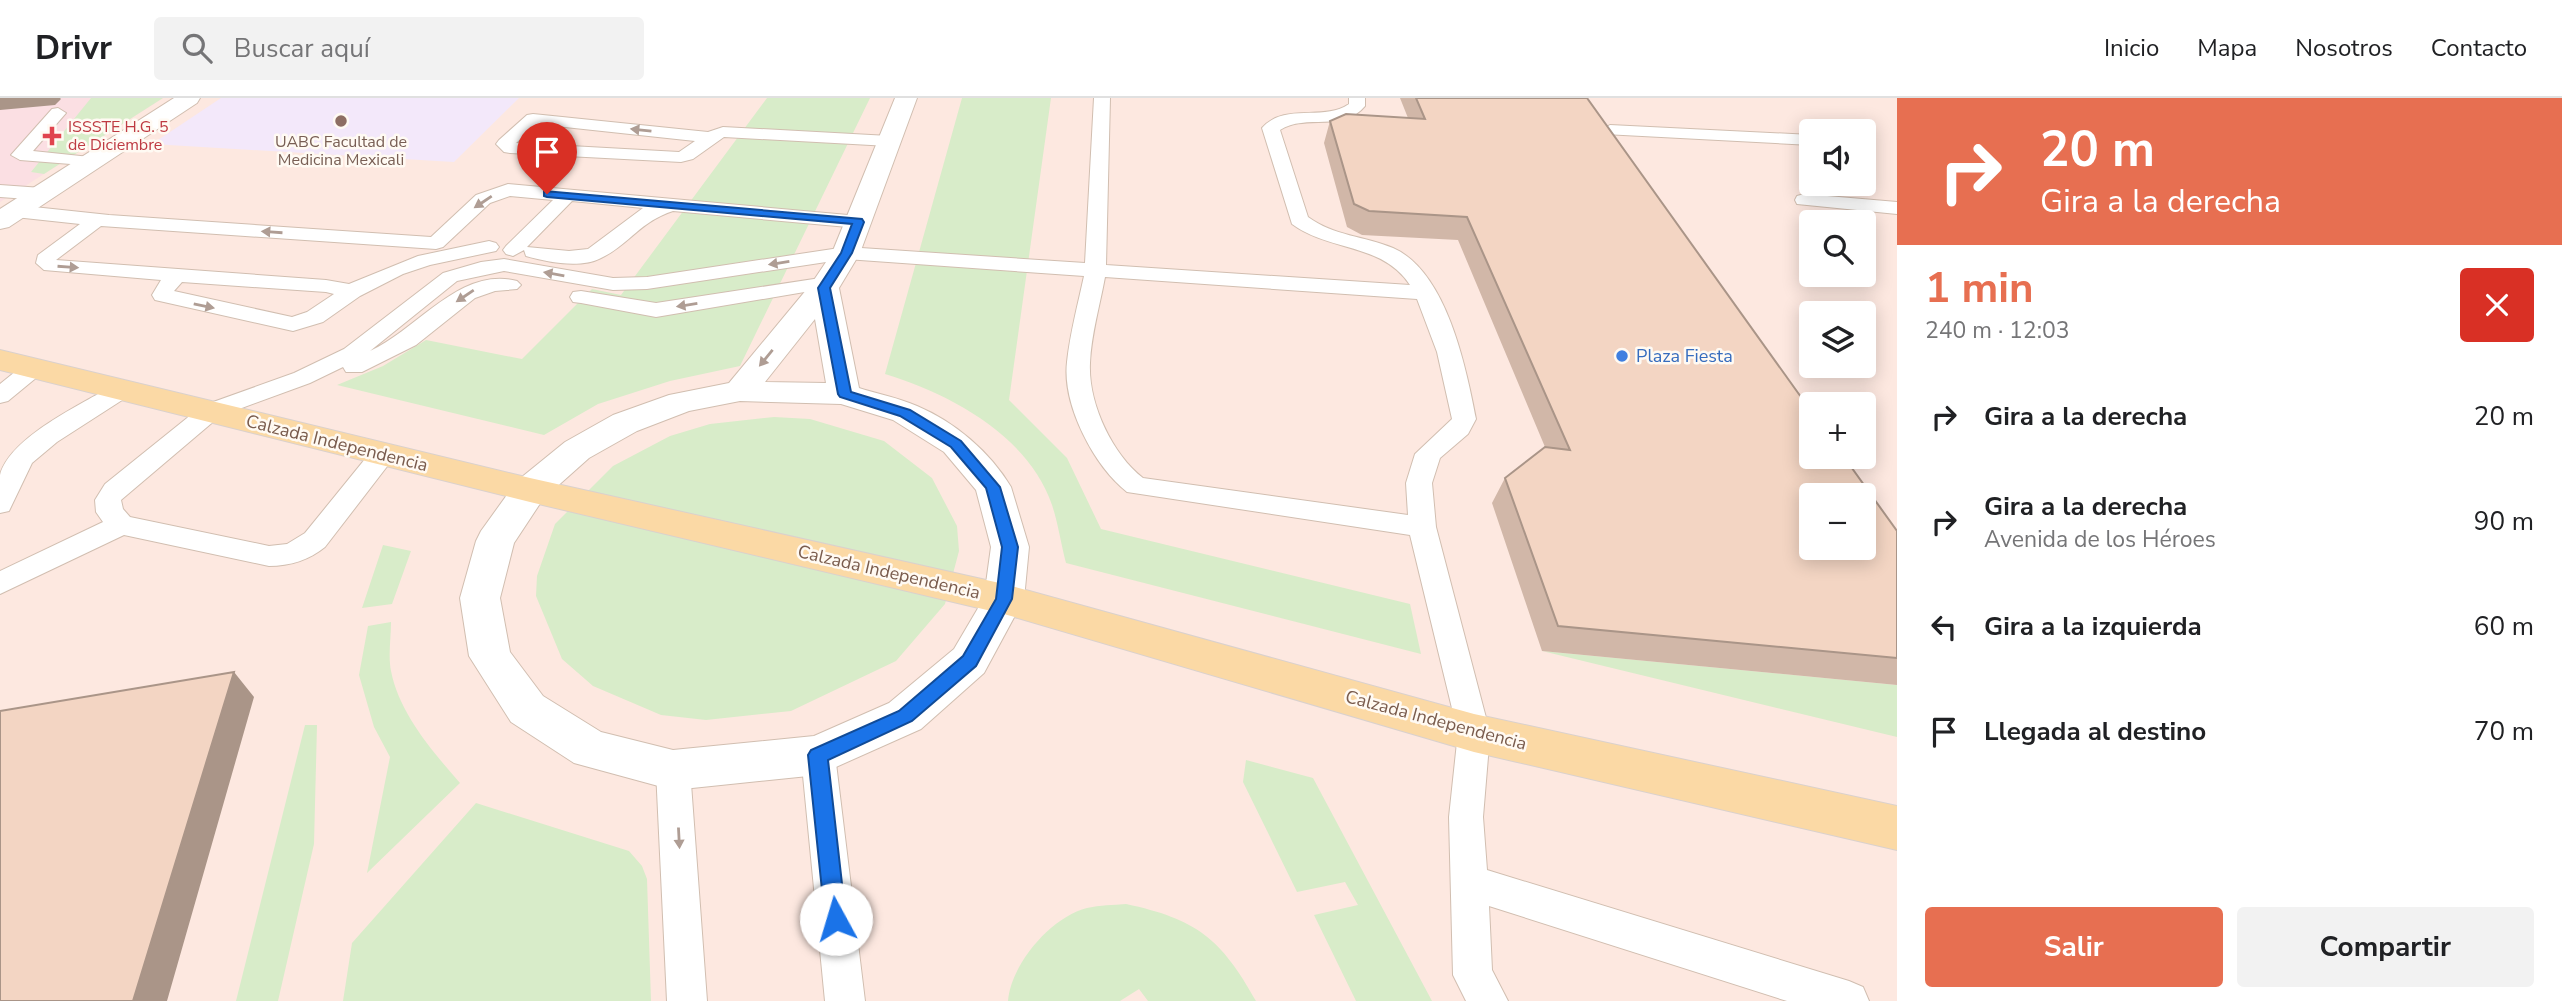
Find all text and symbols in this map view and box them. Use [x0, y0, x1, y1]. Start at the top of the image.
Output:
search box [154, 17, 644, 80]
text: Drivr [35, 26, 112, 71]
icon: search [178, 29, 216, 67]
text: Buscar aquí [234, 31, 370, 66]
text: Inicio [2104, 32, 2159, 64]
text: Mapa [2197, 32, 2257, 64]
text: Nosotros [2295, 32, 2393, 64]
text: Contacto [2431, 32, 2527, 64]
marker: UABC Facultad de Medicina Mexicali [333, 113, 349, 129]
place label: ISSSTE H.G. 5 de Diciembre [68, 116, 169, 156]
text: 20 m [2040, 116, 2155, 183]
map controls [1799, 119, 1876, 560]
button: sound [1799, 119, 1876, 196]
pin [517, 122, 577, 194]
one-way arrow [629, 124, 651, 135]
marker: ISSSTE H.G. 5 de Diciembre [42, 126, 62, 146]
icon: right [1925, 126, 2016, 217]
place label: UABC Facultad de Medicina Mexicali [275, 131, 407, 171]
icon: arrive [528, 133, 566, 171]
text: Gira a la derecha [2040, 180, 2281, 223]
one-way arrow [473, 195, 493, 208]
button: search [1799, 210, 1876, 287]
one-way arrow [261, 227, 283, 238]
one-way arrow [768, 258, 790, 269]
text: 1 min [1925, 260, 2034, 317]
one-way arrow [58, 262, 80, 273]
one-way arrow [543, 268, 565, 279]
button: close [2460, 268, 2534, 342]
one-way arrow [456, 289, 474, 303]
one-way arrow [193, 300, 215, 311]
one-way arrow [676, 300, 698, 311]
button: layers [1799, 301, 1876, 378]
text: 240 m · 12:03 [1925, 315, 2070, 346]
place label: Plaza Fiesta [1636, 344, 1733, 368]
marker: Plaza Fiesta [1614, 348, 1630, 364]
one-way arrow [759, 349, 774, 367]
button: + [1799, 392, 1876, 469]
icon: right [1925, 398, 1963, 436]
text: Gira a la derecha [1984, 399, 2187, 434]
text: 20 m [2474, 399, 2534, 434]
street label: Calzada Independencia [244, 409, 430, 477]
button: − [1799, 483, 1876, 560]
text: Gira a la derecha [1984, 489, 2187, 524]
icon: right [1925, 503, 1963, 541]
text: 90 m [2474, 504, 2534, 539]
text: Avenida de los Héroes [1984, 524, 2216, 555]
street label: Calzada Independencia [795, 539, 983, 605]
icon: left [1925, 608, 1963, 646]
text: Gira a la izquierda [1984, 609, 2202, 644]
text: 60 m [2474, 609, 2534, 644]
street label: Calzada Independencia [1343, 684, 1529, 756]
icon: arrive [1925, 713, 1963, 751]
text: Llegada al destino [1984, 714, 2206, 749]
text: 70 m [2474, 714, 2534, 749]
one-way arrow [673, 827, 684, 849]
position arrow [799, 882, 873, 956]
button: Salir [1925, 907, 2223, 987]
button: Compartir [2237, 907, 2534, 987]

